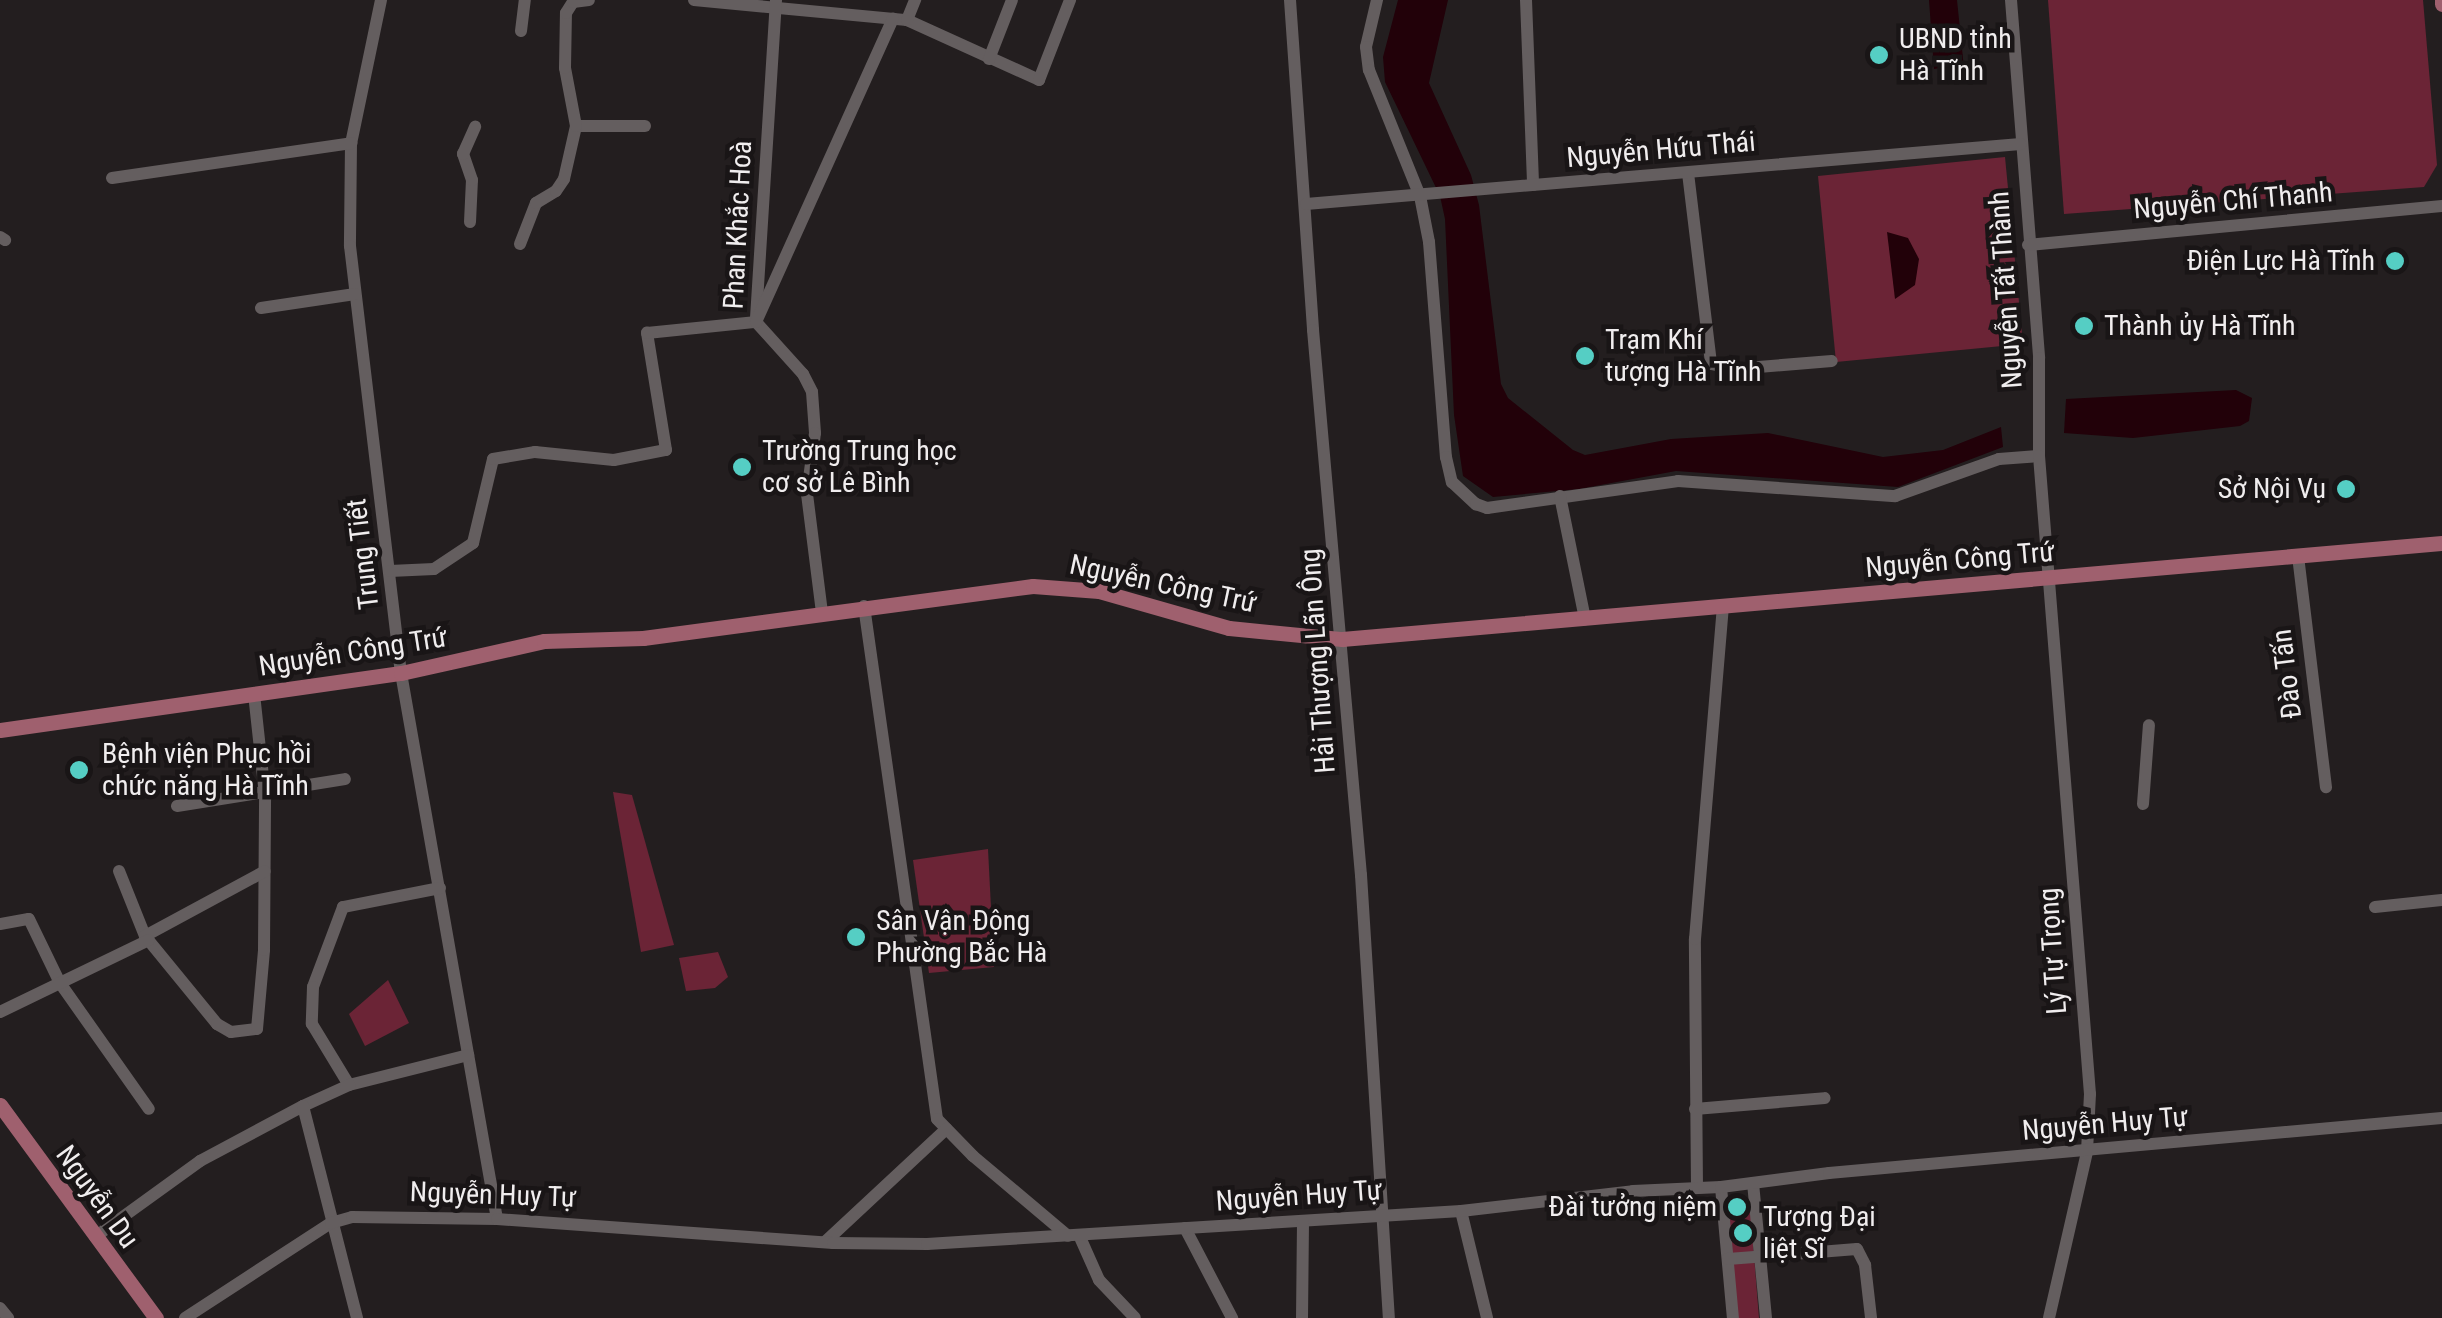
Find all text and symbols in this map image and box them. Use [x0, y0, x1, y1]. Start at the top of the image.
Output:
place label: UBND tỉnh Hà Tĩnh [1899, 22, 2012, 88]
marker: UBND tỉnh Hà Tĩnh [1868, 44, 1890, 66]
street label: Nguyễn Hứu Thái [1565, 125, 1757, 175]
street label: Phan Khắc Hoà [717, 140, 759, 310]
street label: Nguyễn Chí Thanh [2132, 176, 2334, 226]
street label: Nguyễn Tất Thành [1982, 190, 2030, 390]
place label: Điện Lực Hà Tĩnh [2186, 244, 2375, 278]
marker: Điện Lực Hà Tĩnh [2384, 250, 2406, 272]
place label: Thành ủy Hà Tĩnh [2104, 309, 2296, 343]
marker: Thành ủy Hà Tĩnh [2073, 315, 2095, 337]
place label: Trạm Khí tượng Hà Tĩnh [1605, 323, 1762, 389]
marker: Trạm Khí tượng Hà Tĩnh [1574, 345, 1596, 367]
place label: Trường Trung học cơ sở Lê Bình [762, 434, 957, 500]
marker: Trường Trung học cơ sở Lê Bình [731, 456, 753, 478]
place label: Sở Nội Vụ [2218, 472, 2326, 506]
marker: Sở Nội Vụ [2335, 478, 2357, 500]
street label: Trung Tiết [340, 496, 386, 612]
street label: Nguyễn Công Trứ [1864, 535, 2056, 585]
street label: Hải Thượng Lãn Ông [1293, 547, 1343, 775]
street label: Nguyễn Công Trứ [1066, 548, 1260, 620]
street label: Nguyễn Công Trứ [256, 621, 450, 683]
street label: Đào Tấn [2265, 627, 2309, 721]
place label: Bệnh viện Phục hồi chức năng Hà Tĩnh [102, 737, 311, 803]
marker: Bệnh viện Phục hồi chức năng Hà Tĩnh [66, 757, 92, 783]
street label: Lý Tự Trọng [2032, 886, 2074, 1016]
place label: Sân Vận Động Phường Bắc Hà [876, 904, 1047, 970]
marker: Sân Vận Động Phường Bắc Hà [845, 926, 867, 948]
street label: Nguyễn Huy Tự [2020, 1100, 2190, 1148]
street label: Nguyễn Du [48, 1139, 146, 1255]
street label: Nguyễn Huy Tự [1215, 1173, 1383, 1219]
street label: Nguyễn Huy Tự [409, 1175, 577, 1215]
place label: Đài tưởng niệm [1549, 1190, 1717, 1224]
marker: Đài tưởng niệm [1726, 1196, 1748, 1218]
place label: Tượng Đại liệt Sĩ [1763, 1200, 1876, 1266]
marker: Tượng Đại liệt Sĩ [1732, 1222, 1754, 1244]

